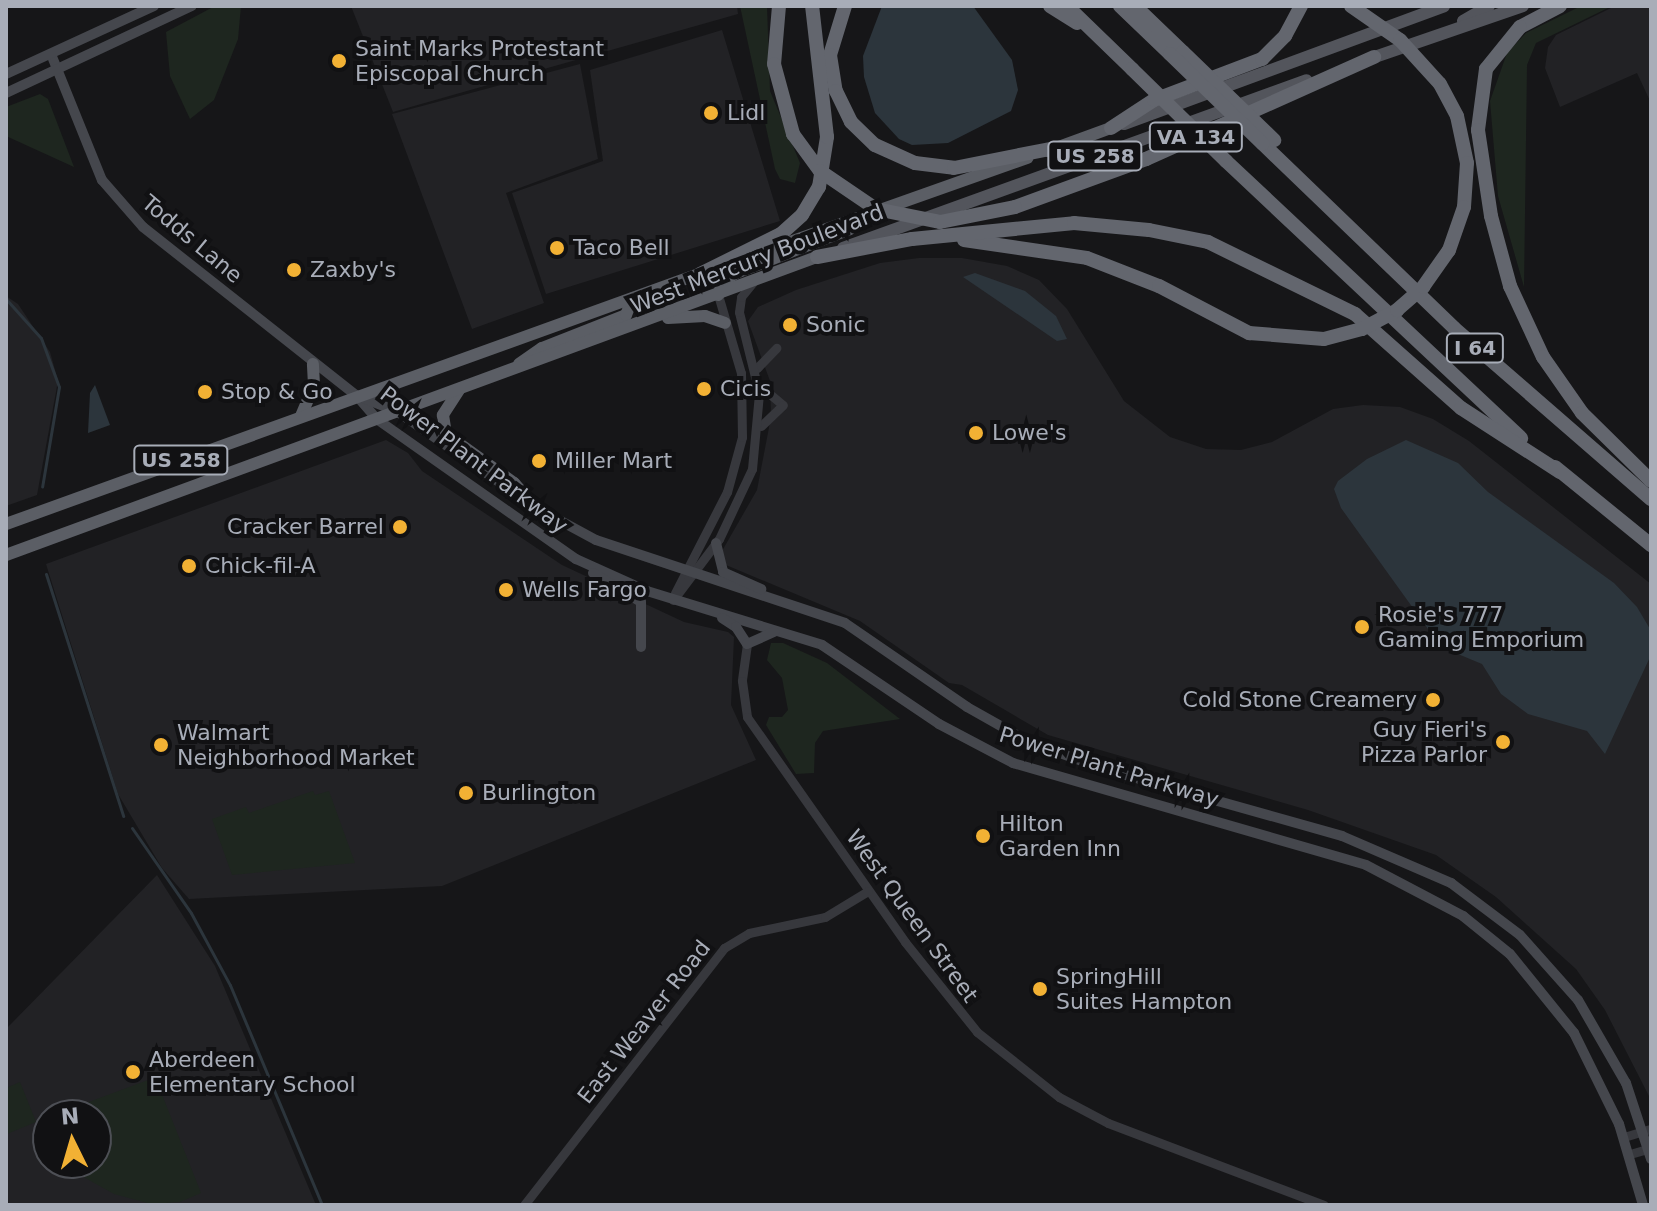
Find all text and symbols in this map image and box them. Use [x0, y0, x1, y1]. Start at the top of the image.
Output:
place label: Saint Marks Protestant Episcopal Church [355, 35, 604, 86]
marker: Saint Marks Protestant Episcopal Church [330, 52, 348, 70]
place label: Lidl [727, 100, 765, 126]
marker: Lidl [702, 104, 720, 122]
road number: VA 134 [1148, 121, 1244, 153]
road number: US 258 [1047, 140, 1143, 172]
street label: Todds Lane [136, 189, 248, 289]
street label: West Mercury Boulevard [627, 199, 887, 319]
place label: Taco Bell [573, 235, 670, 261]
marker: Taco Bell [548, 239, 566, 257]
place label: Zaxby's [310, 257, 396, 283]
marker: Zaxby's [285, 261, 303, 279]
place label: Sonic [806, 312, 866, 338]
marker: Sonic [781, 316, 799, 334]
road number: I 64 [1445, 332, 1505, 364]
place label: Cicis [720, 376, 771, 402]
place label: Stop & Go [221, 379, 333, 405]
marker: Cicis [695, 380, 713, 398]
street label: Power Plant Parkway [375, 381, 573, 539]
marker: Stop & Go [196, 383, 214, 401]
place label: Lowe's [992, 420, 1066, 446]
marker: Lowe's [967, 424, 985, 442]
road number: US 258 [133, 444, 229, 476]
place label: Miller Mart [555, 448, 672, 474]
marker: Miller Mart [530, 452, 548, 470]
place label: Cracker Barrel [227, 514, 384, 540]
marker: Cracker Barrel [391, 518, 409, 536]
place label: Chick-fil-A [205, 553, 316, 579]
marker: Chick-fil-A [180, 557, 198, 575]
place label: Wells Fargo [522, 577, 647, 603]
marker: Wells Fargo [497, 581, 515, 599]
place label: Rosie's 777 Gaming Emporium [1378, 601, 1584, 652]
marker: Rosie's 777 Gaming Emporium [1353, 618, 1371, 636]
place label: Cold Stone Creamery [1183, 687, 1417, 713]
marker: Cold Stone Creamery [1424, 691, 1442, 709]
place label: Guy Fieri's Pizza Parlor [1361, 716, 1487, 768]
place label: Walmart Neighborhood Market [177, 719, 415, 770]
street label: Power Plant Parkway [996, 721, 1222, 813]
marker: Guy Fieri's Pizza Parlor [1494, 733, 1512, 751]
marker: Walmart Neighborhood Market [152, 736, 170, 754]
place label: Burlington [482, 780, 596, 806]
marker: Burlington [457, 784, 475, 802]
place label: Hilton Garden Inn [999, 810, 1121, 862]
street label: West Queen Street [840, 824, 984, 1008]
marker: Hilton Garden Inn [974, 827, 992, 845]
street label: East Weaver Road [572, 935, 716, 1109]
place label: SpringHill Suites Hampton [1056, 963, 1232, 1014]
marker: SpringHill Suites Hampton [1031, 980, 1049, 998]
place label: Aberdeen Elementary School [149, 1046, 356, 1098]
marker: Aberdeen Elementary School [124, 1063, 142, 1081]
north arrow [32, 1099, 112, 1179]
text: N [60, 1103, 80, 1130]

